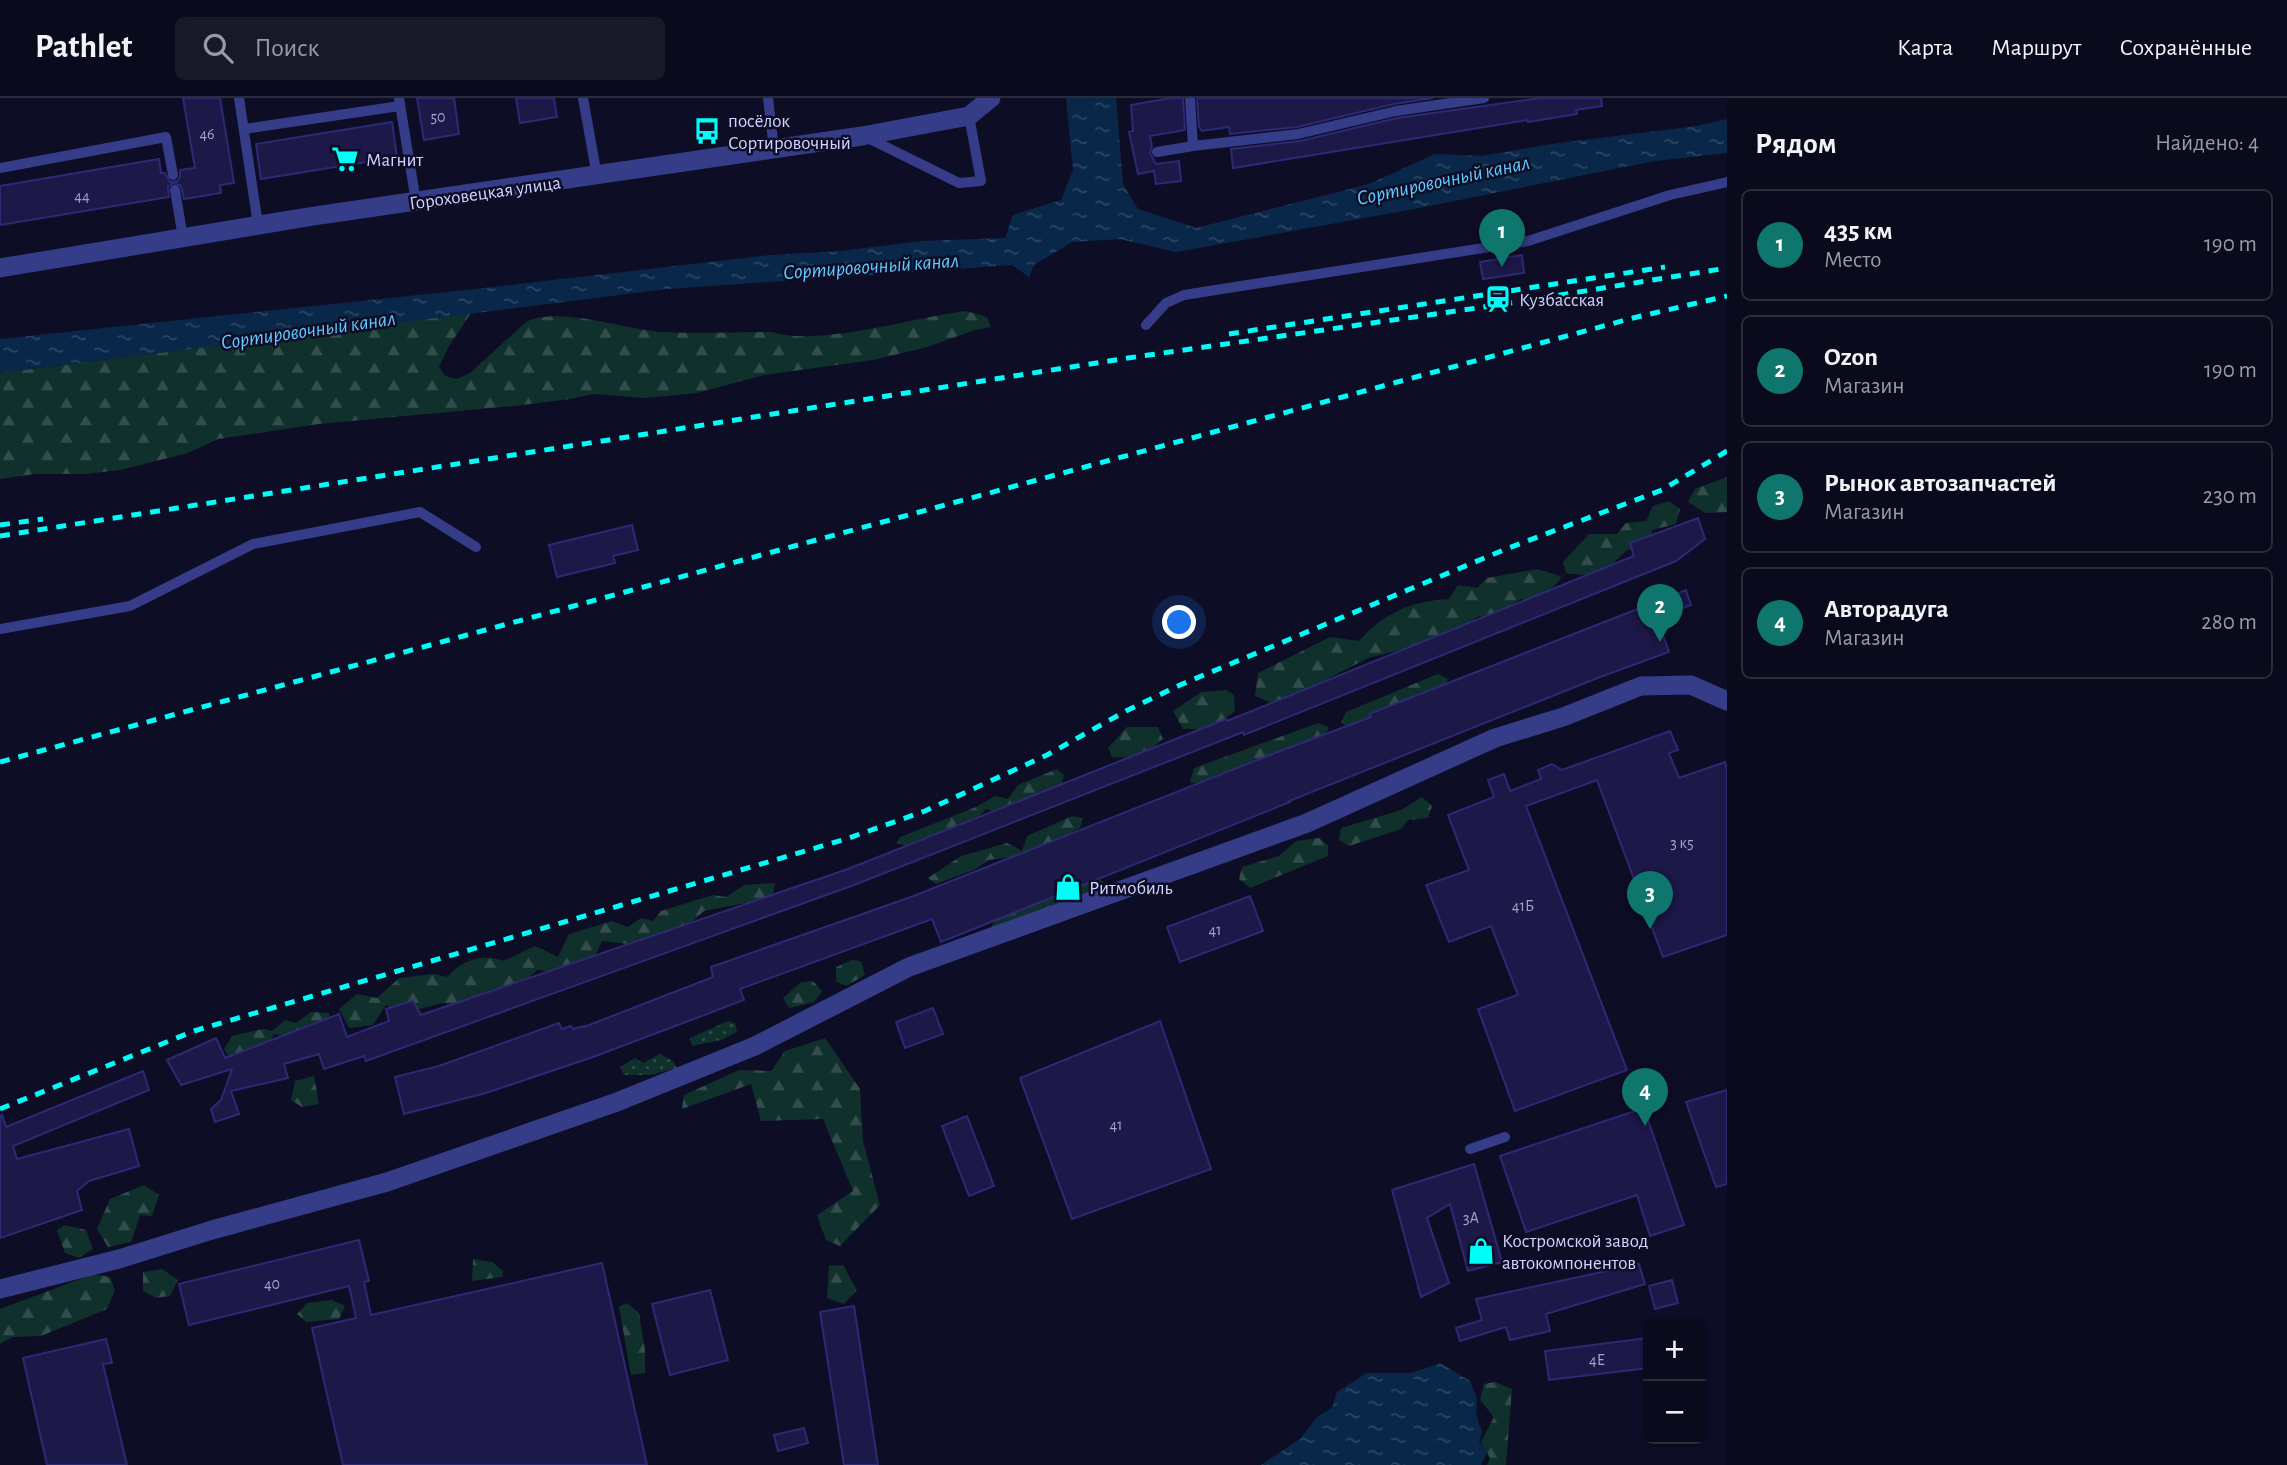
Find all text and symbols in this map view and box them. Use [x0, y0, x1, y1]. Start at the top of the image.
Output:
search box [175, 17, 665, 80]
icon: search [199, 29, 237, 67]
text: Pathlet [35, 31, 133, 64]
text: Поиск [255, 35, 320, 61]
text: Карта [1897, 36, 1953, 60]
text: Маршрут [1991, 36, 2081, 60]
text: Сохранённые [2119, 36, 2252, 60]
house number: 50 [430, 109, 446, 125]
place label: посёлок Сортировочный [728, 112, 851, 153]
bus stop icon: посёлок Сортировочный [692, 116, 722, 146]
house number: 46 [199, 126, 215, 142]
text: Рядом [1755, 129, 1837, 159]
text: Найдено: 4 [2155, 132, 2259, 155]
supermarket icon: Магнит [330, 144, 360, 174]
place label: Магнит [366, 151, 423, 170]
water label: Сортировочный канал [1355, 152, 1532, 210]
street label: Гороховецкая улица [408, 173, 563, 214]
house number: 44 [74, 188, 90, 204]
pin: 1 [1479, 209, 1525, 267]
text: 435 км [1824, 218, 1893, 244]
text: 1 [1776, 233, 1784, 256]
text: 190 m [2204, 233, 2257, 256]
text: Место [1824, 249, 1881, 272]
water label: Сортировочный канал [782, 250, 960, 284]
station icon: Кузбасская [1483, 284, 1513, 314]
place label: Кузбасская [1519, 291, 1604, 310]
water label: Сортировочный канал [219, 308, 397, 354]
text: Ozon [1824, 344, 1878, 370]
text: 2 [1775, 359, 1785, 382]
text: 190 m [2204, 359, 2257, 382]
text: Магазин [1824, 375, 1905, 398]
text: Рынок автозапчастей [1824, 470, 2057, 496]
text: 3 [1775, 485, 1785, 508]
text: 230 m [2203, 485, 2257, 508]
text: Магазин [1824, 501, 1905, 524]
pin: 2 [1637, 584, 1683, 642]
text: Авторадуга [1824, 596, 1949, 622]
your location [1162, 605, 1196, 639]
text: 4 [1774, 611, 1786, 634]
text: 280 m [2201, 611, 2257, 634]
text: Магазин [1824, 627, 1905, 650]
house number: 3 к5 [1670, 835, 1694, 851]
pin: 3 [1627, 871, 1673, 929]
shop icon: Ритмобиль [1053, 872, 1083, 902]
place label: Ритмобиль [1089, 879, 1173, 898]
house number: 41Б [1512, 898, 1534, 914]
house number: 41 [1208, 922, 1222, 938]
pin: 4 [1622, 1068, 1668, 1126]
house number: 41 [1109, 1117, 1123, 1133]
house number: 3А [1463, 1210, 1480, 1226]
place label: Костромской завод автокомпонентов [1502, 1232, 1648, 1273]
shop icon: Костромской завод автокомпонентов [1466, 1236, 1496, 1266]
house number: 40 [264, 1276, 280, 1292]
map controls [1643, 1318, 1706, 1444]
button: + [1643, 1318, 1706, 1381]
house number: 4Е [1589, 1352, 1605, 1368]
button: − [1643, 1381, 1706, 1444]

